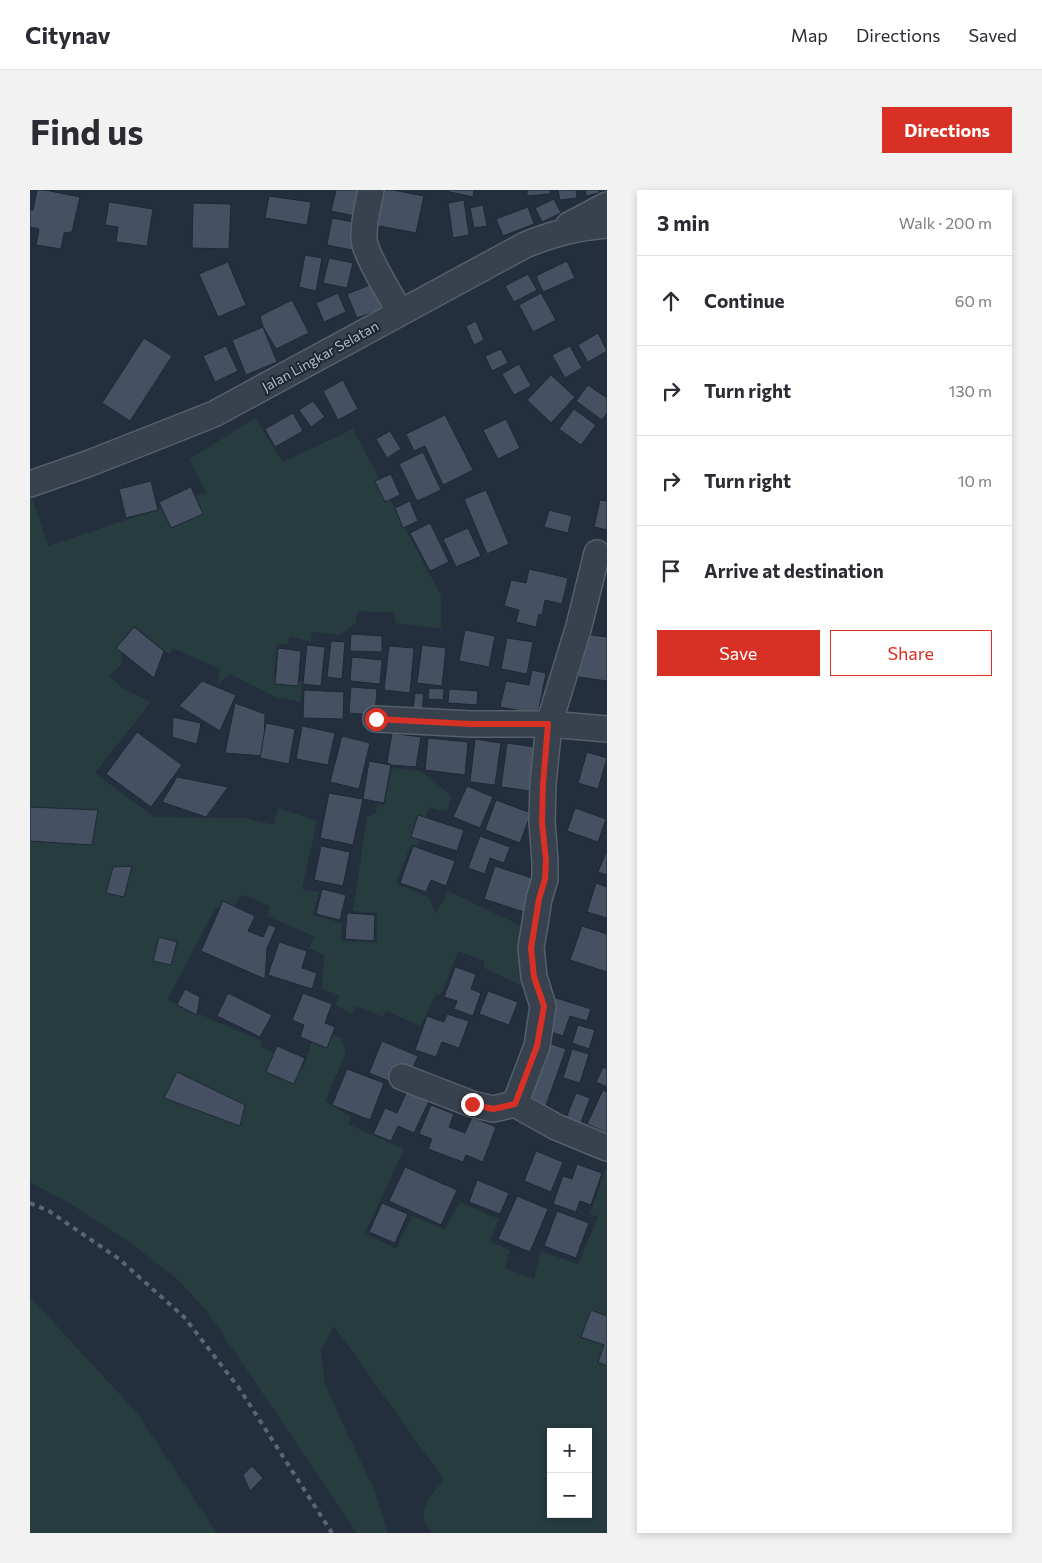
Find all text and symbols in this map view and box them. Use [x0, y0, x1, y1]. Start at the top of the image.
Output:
text: Citynav [25, 20, 111, 49]
text: Map [791, 24, 828, 46]
text: Directions [856, 24, 940, 46]
text: Saved [968, 24, 1017, 46]
button: Directions [882, 107, 1012, 153]
text: Find us [30, 109, 144, 152]
text: 3 min [657, 210, 710, 235]
text: Walk · 200 m [899, 213, 992, 232]
icon: ahead [657, 287, 685, 315]
text: Continue [704, 289, 784, 312]
text: 60 m [955, 291, 992, 310]
street label: Jalan Lingkar Selatan [259, 317, 381, 395]
icon: right [657, 377, 685, 405]
text: Turn right [704, 379, 791, 402]
text: 130 m [949, 381, 992, 400]
icon: right [657, 467, 685, 495]
text: Turn right [704, 469, 791, 492]
text: 10 m [958, 471, 992, 490]
icon: arrive [657, 557, 685, 585]
text: Arrive at destination [704, 559, 884, 582]
button: Save [657, 630, 820, 676]
button: Share [830, 630, 992, 676]
route start [365, 708, 388, 731]
route end [461, 1093, 484, 1116]
map controls [547, 1428, 592, 1518]
button: + [547, 1428, 592, 1473]
button: − [547, 1473, 592, 1518]

